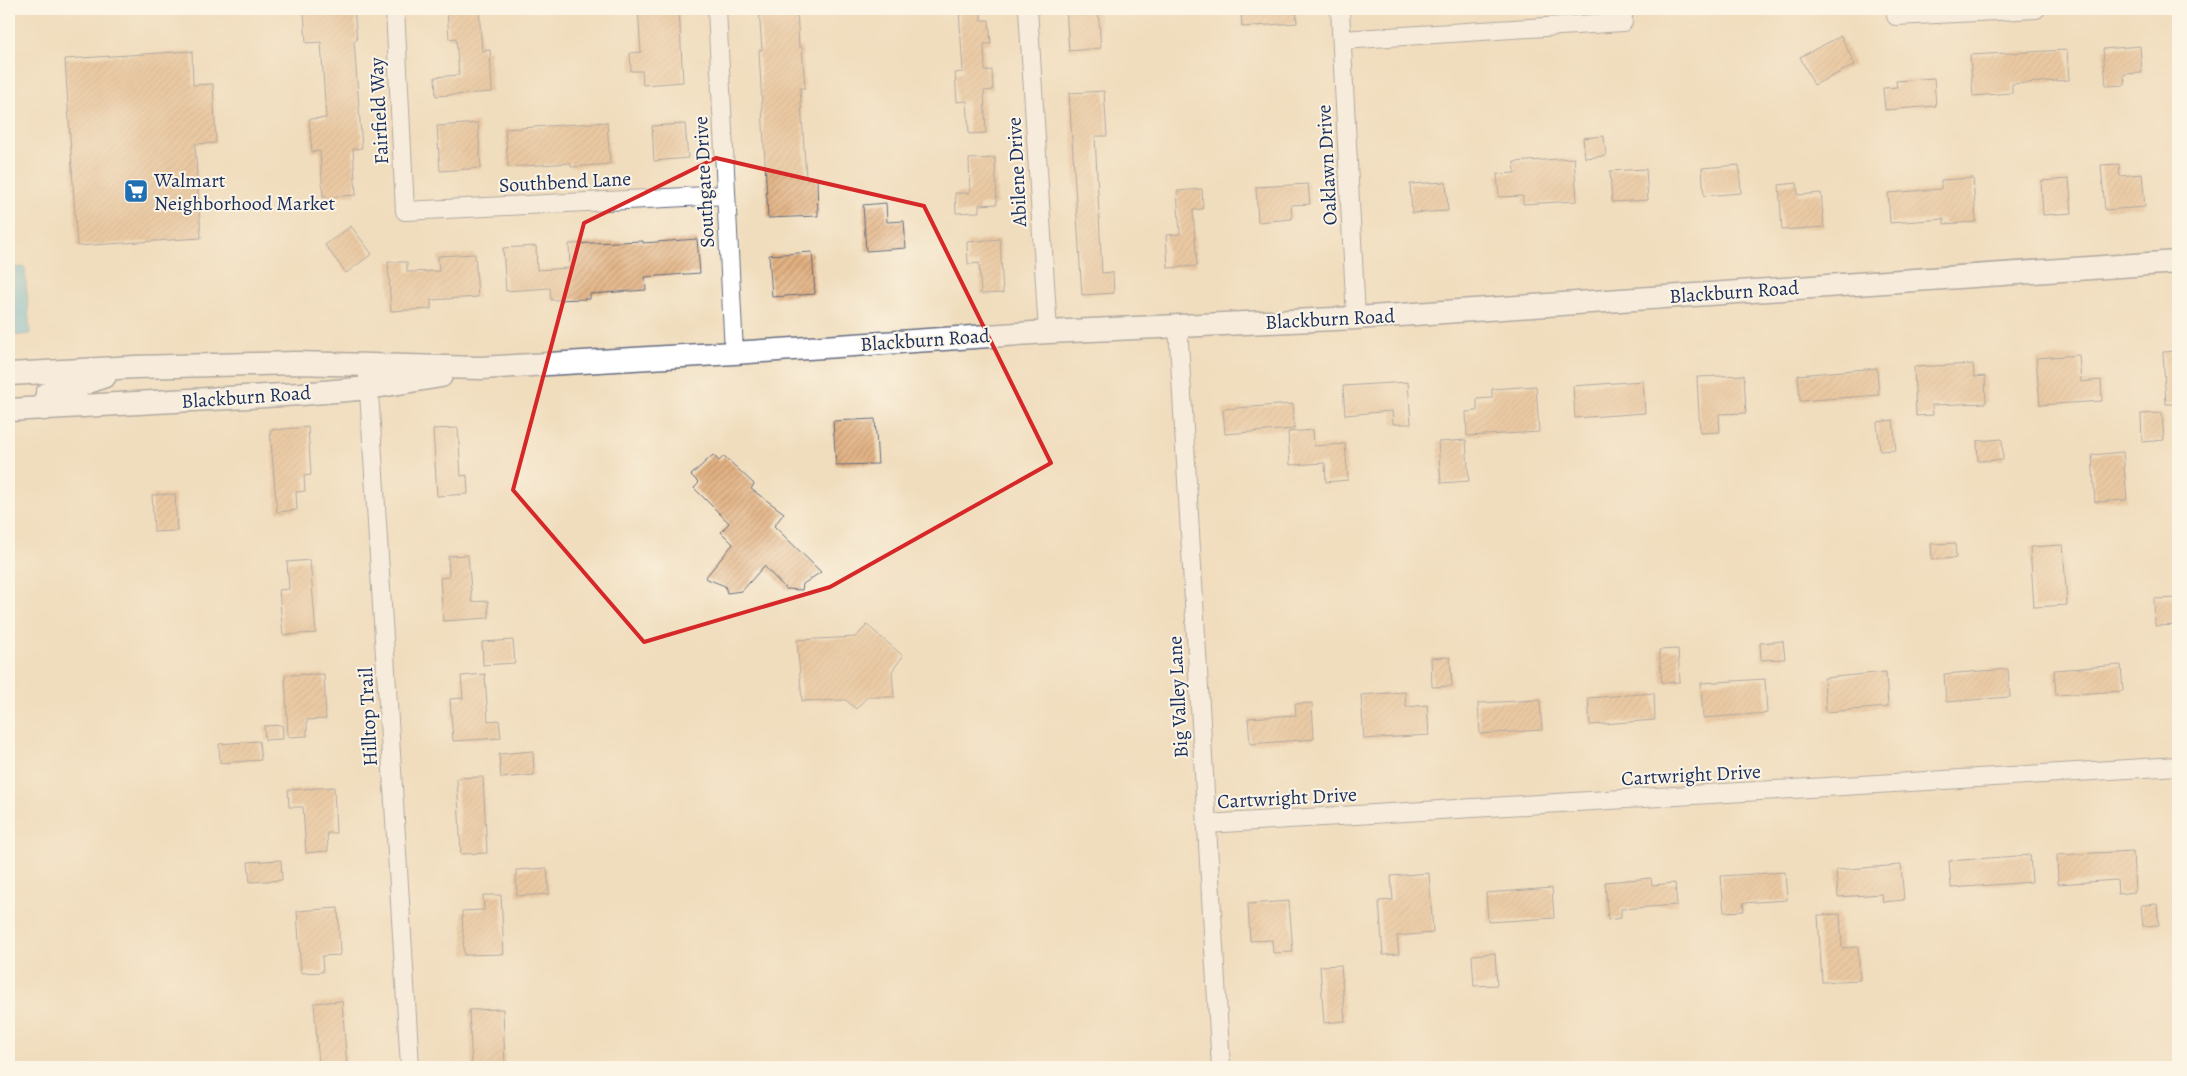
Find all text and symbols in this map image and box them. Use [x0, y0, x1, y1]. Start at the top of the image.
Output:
street label: Fairfield Way [363, 56, 395, 165]
street label: Oaklawn Drive [1310, 104, 1344, 226]
street label: Southgate Drive [687, 115, 721, 248]
street label: Abilene Drive [1001, 116, 1033, 228]
street label: Southbend Lane [498, 165, 632, 199]
place label: Walmart Neighborhood Market [153, 167, 336, 217]
supermarket icon: Walmart Neighborhood Market [123, 178, 149, 204]
street label: Blackburn Road [1668, 274, 1800, 310]
street label: Blackburn Road [1264, 302, 1396, 336]
street label: Blackburn Road [859, 322, 991, 358]
street label: Blackburn Road [180, 379, 312, 415]
street label: Big Valley Lane [1161, 635, 1195, 759]
street label: Hilltop Trail [352, 667, 384, 767]
street label: Cartwright Drive [1621, 758, 1761, 792]
street label: Cartwright Drive [1217, 781, 1357, 815]

